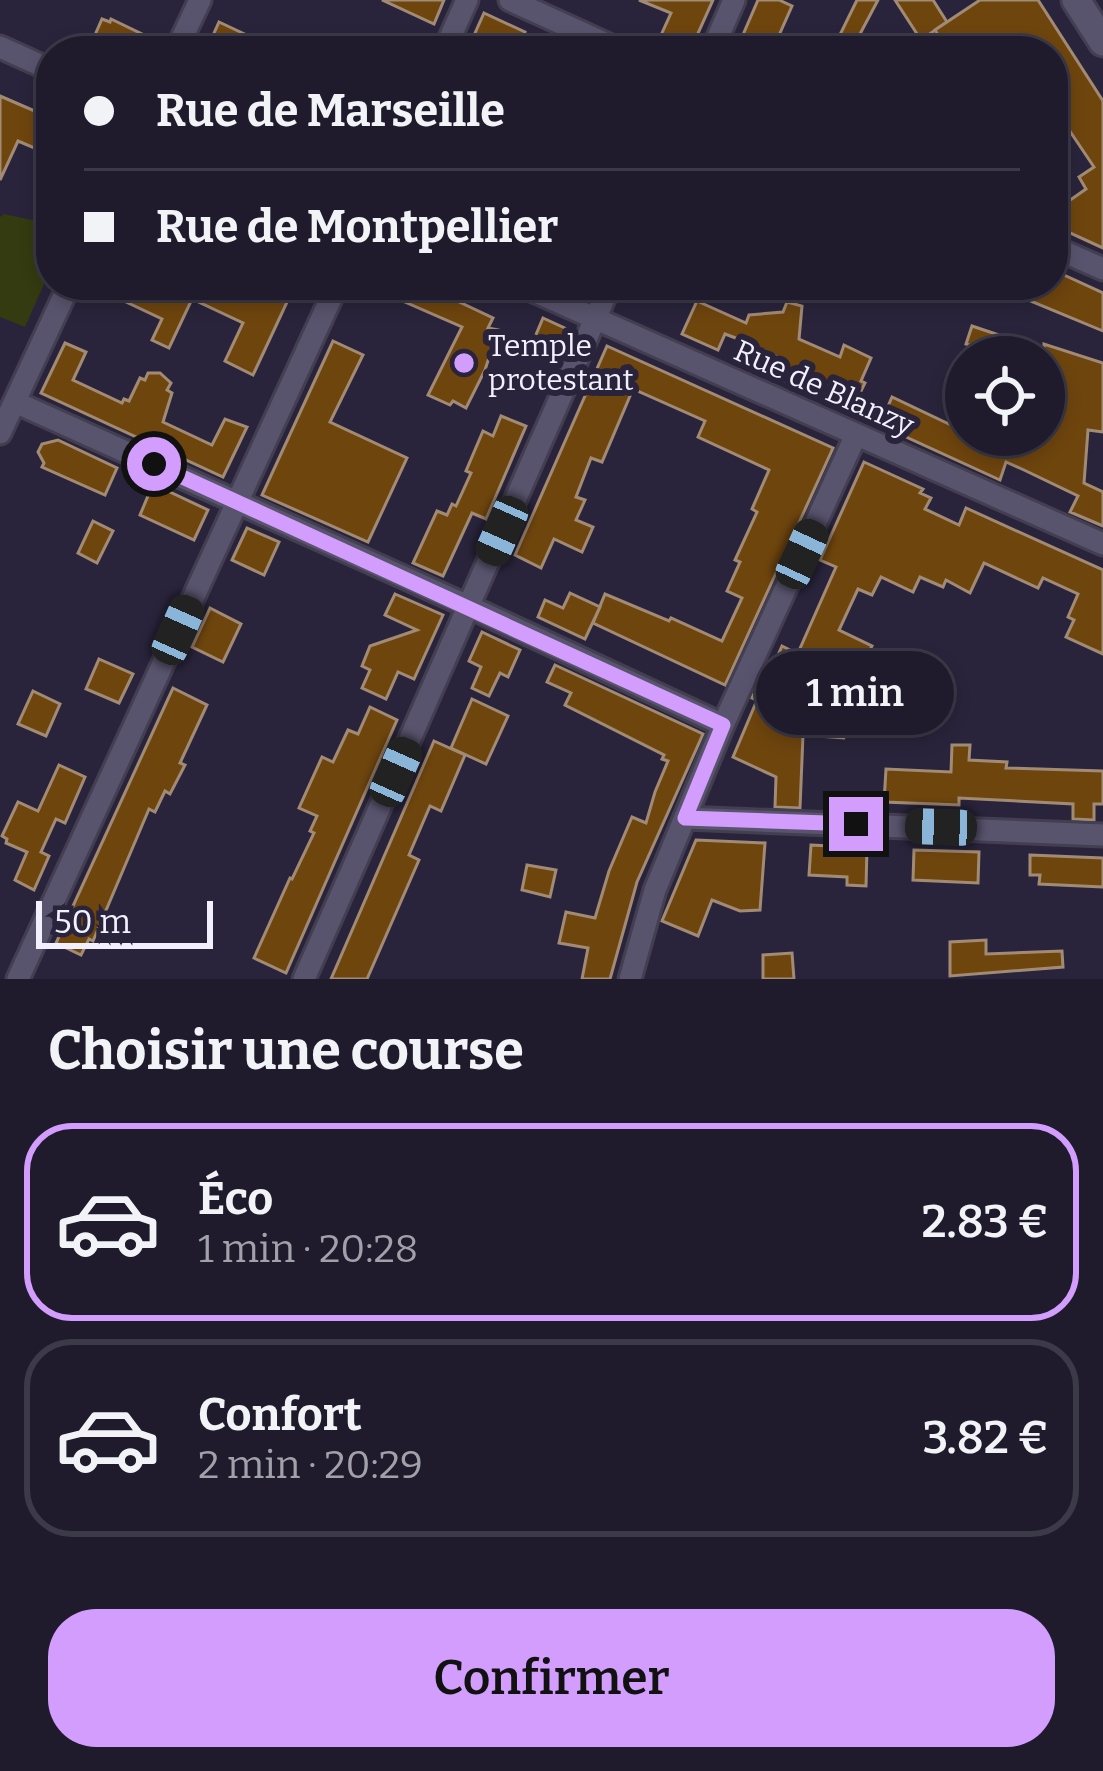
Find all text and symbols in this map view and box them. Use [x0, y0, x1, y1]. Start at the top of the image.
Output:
text: Rue de Marseille [156, 84, 505, 138]
text: Rue de Montpellier [156, 200, 558, 254]
place label: Temple protestant [488, 328, 634, 398]
street label: Rue de Blanzy [729, 332, 920, 444]
map controls [945, 336, 1065, 456]
button: locate [945, 336, 1065, 456]
marker: Temple protestant [451, 350, 477, 376]
route start [127, 437, 181, 491]
car [471, 491, 533, 571]
car [770, 514, 834, 594]
car [147, 590, 209, 670]
callout: 1 min [757, 650, 955, 734]
text: 1 min [806, 670, 904, 716]
car [365, 732, 427, 812]
route end [829, 797, 883, 851]
car [904, 808, 978, 846]
scale bar [36, 895, 213, 948]
text: 50 m [54, 902, 131, 942]
text: Choisir une course [48, 1019, 524, 1083]
icon: car [54, 1168, 162, 1276]
text: Éco [198, 1172, 273, 1226]
text: 2.83 € [921, 1195, 1049, 1249]
text: 1 min · 20:28 [198, 1226, 418, 1272]
icon: car [54, 1384, 162, 1492]
text: Confort [198, 1388, 362, 1442]
text: 3.82 € [922, 1411, 1049, 1465]
text: 2 min · 20:29 [198, 1442, 423, 1488]
button: Confirmer [48, 1609, 1055, 1747]

